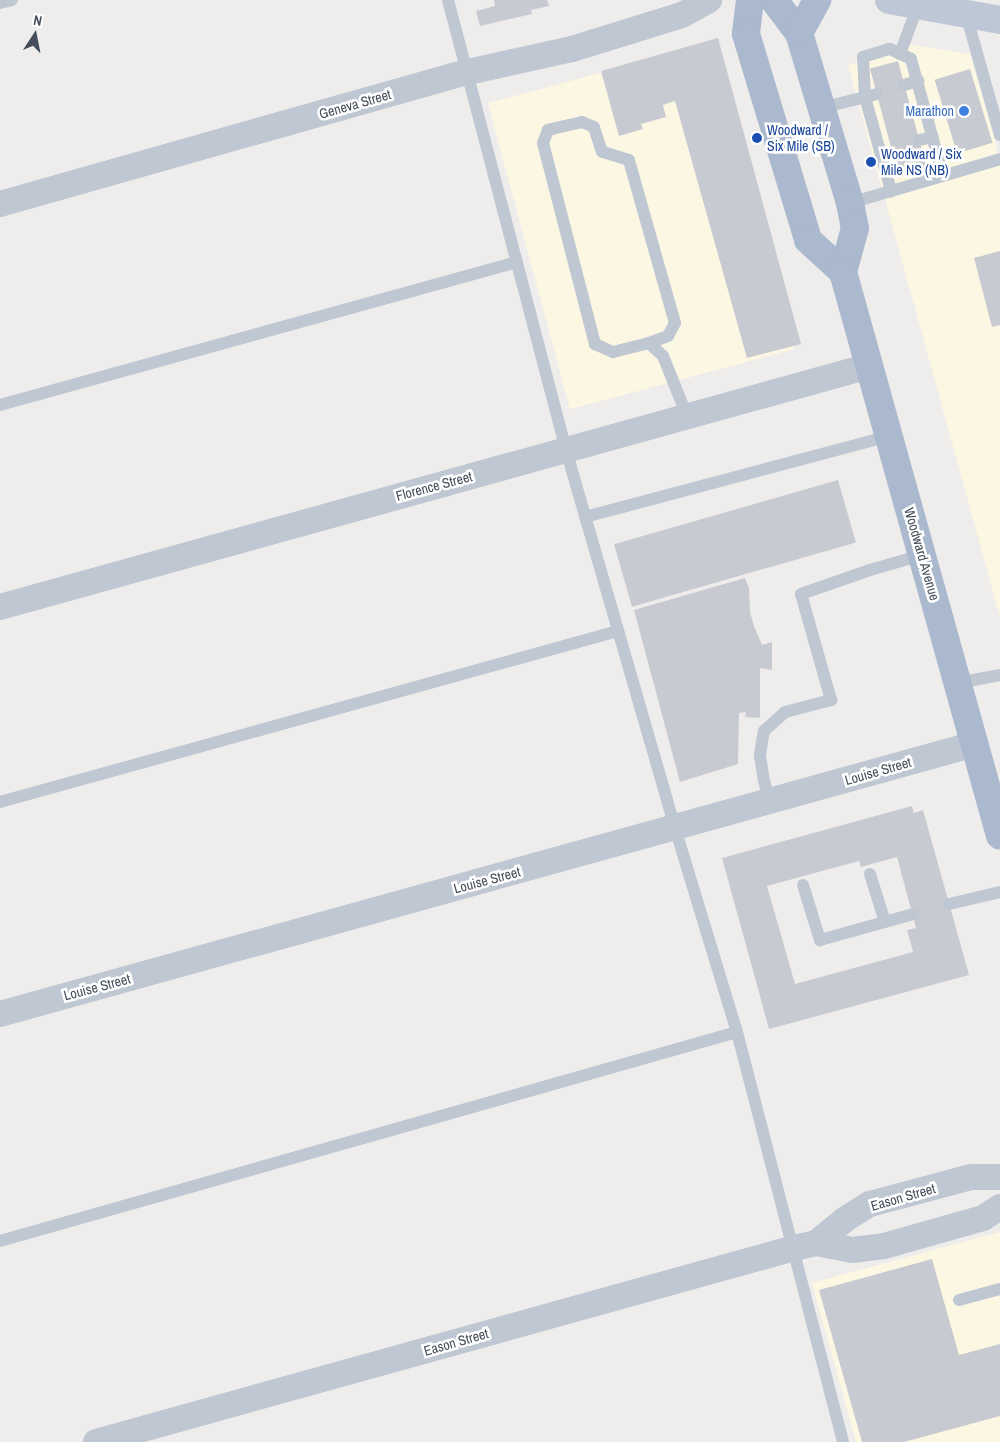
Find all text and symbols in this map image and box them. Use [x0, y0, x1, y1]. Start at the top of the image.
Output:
north arrow [10, 10, 60, 60]
text: N [32, 11, 44, 30]
street label: Geneva Street [317, 86, 393, 122]
place label: Marathon [906, 103, 954, 119]
marker: Marathon [958, 105, 970, 117]
place label: Woodward / Six Mile (SB) [767, 122, 835, 154]
marker: Woodward / Six Mile (SB) [751, 132, 763, 144]
place label: Woodward / Six Mile NS (NB) [881, 146, 962, 178]
marker: Woodward / Six Mile NS (NB) [865, 156, 877, 168]
street label: Florence Street [394, 468, 474, 504]
street label: Woodward Avenue [901, 505, 943, 603]
street label: Louise Street [843, 754, 913, 788]
street label: Louise Street [452, 863, 522, 897]
street label: Louise Street [62, 970, 132, 1004]
street label: Eason Street [869, 1180, 937, 1214]
street label: Eason Street [422, 1325, 490, 1359]

